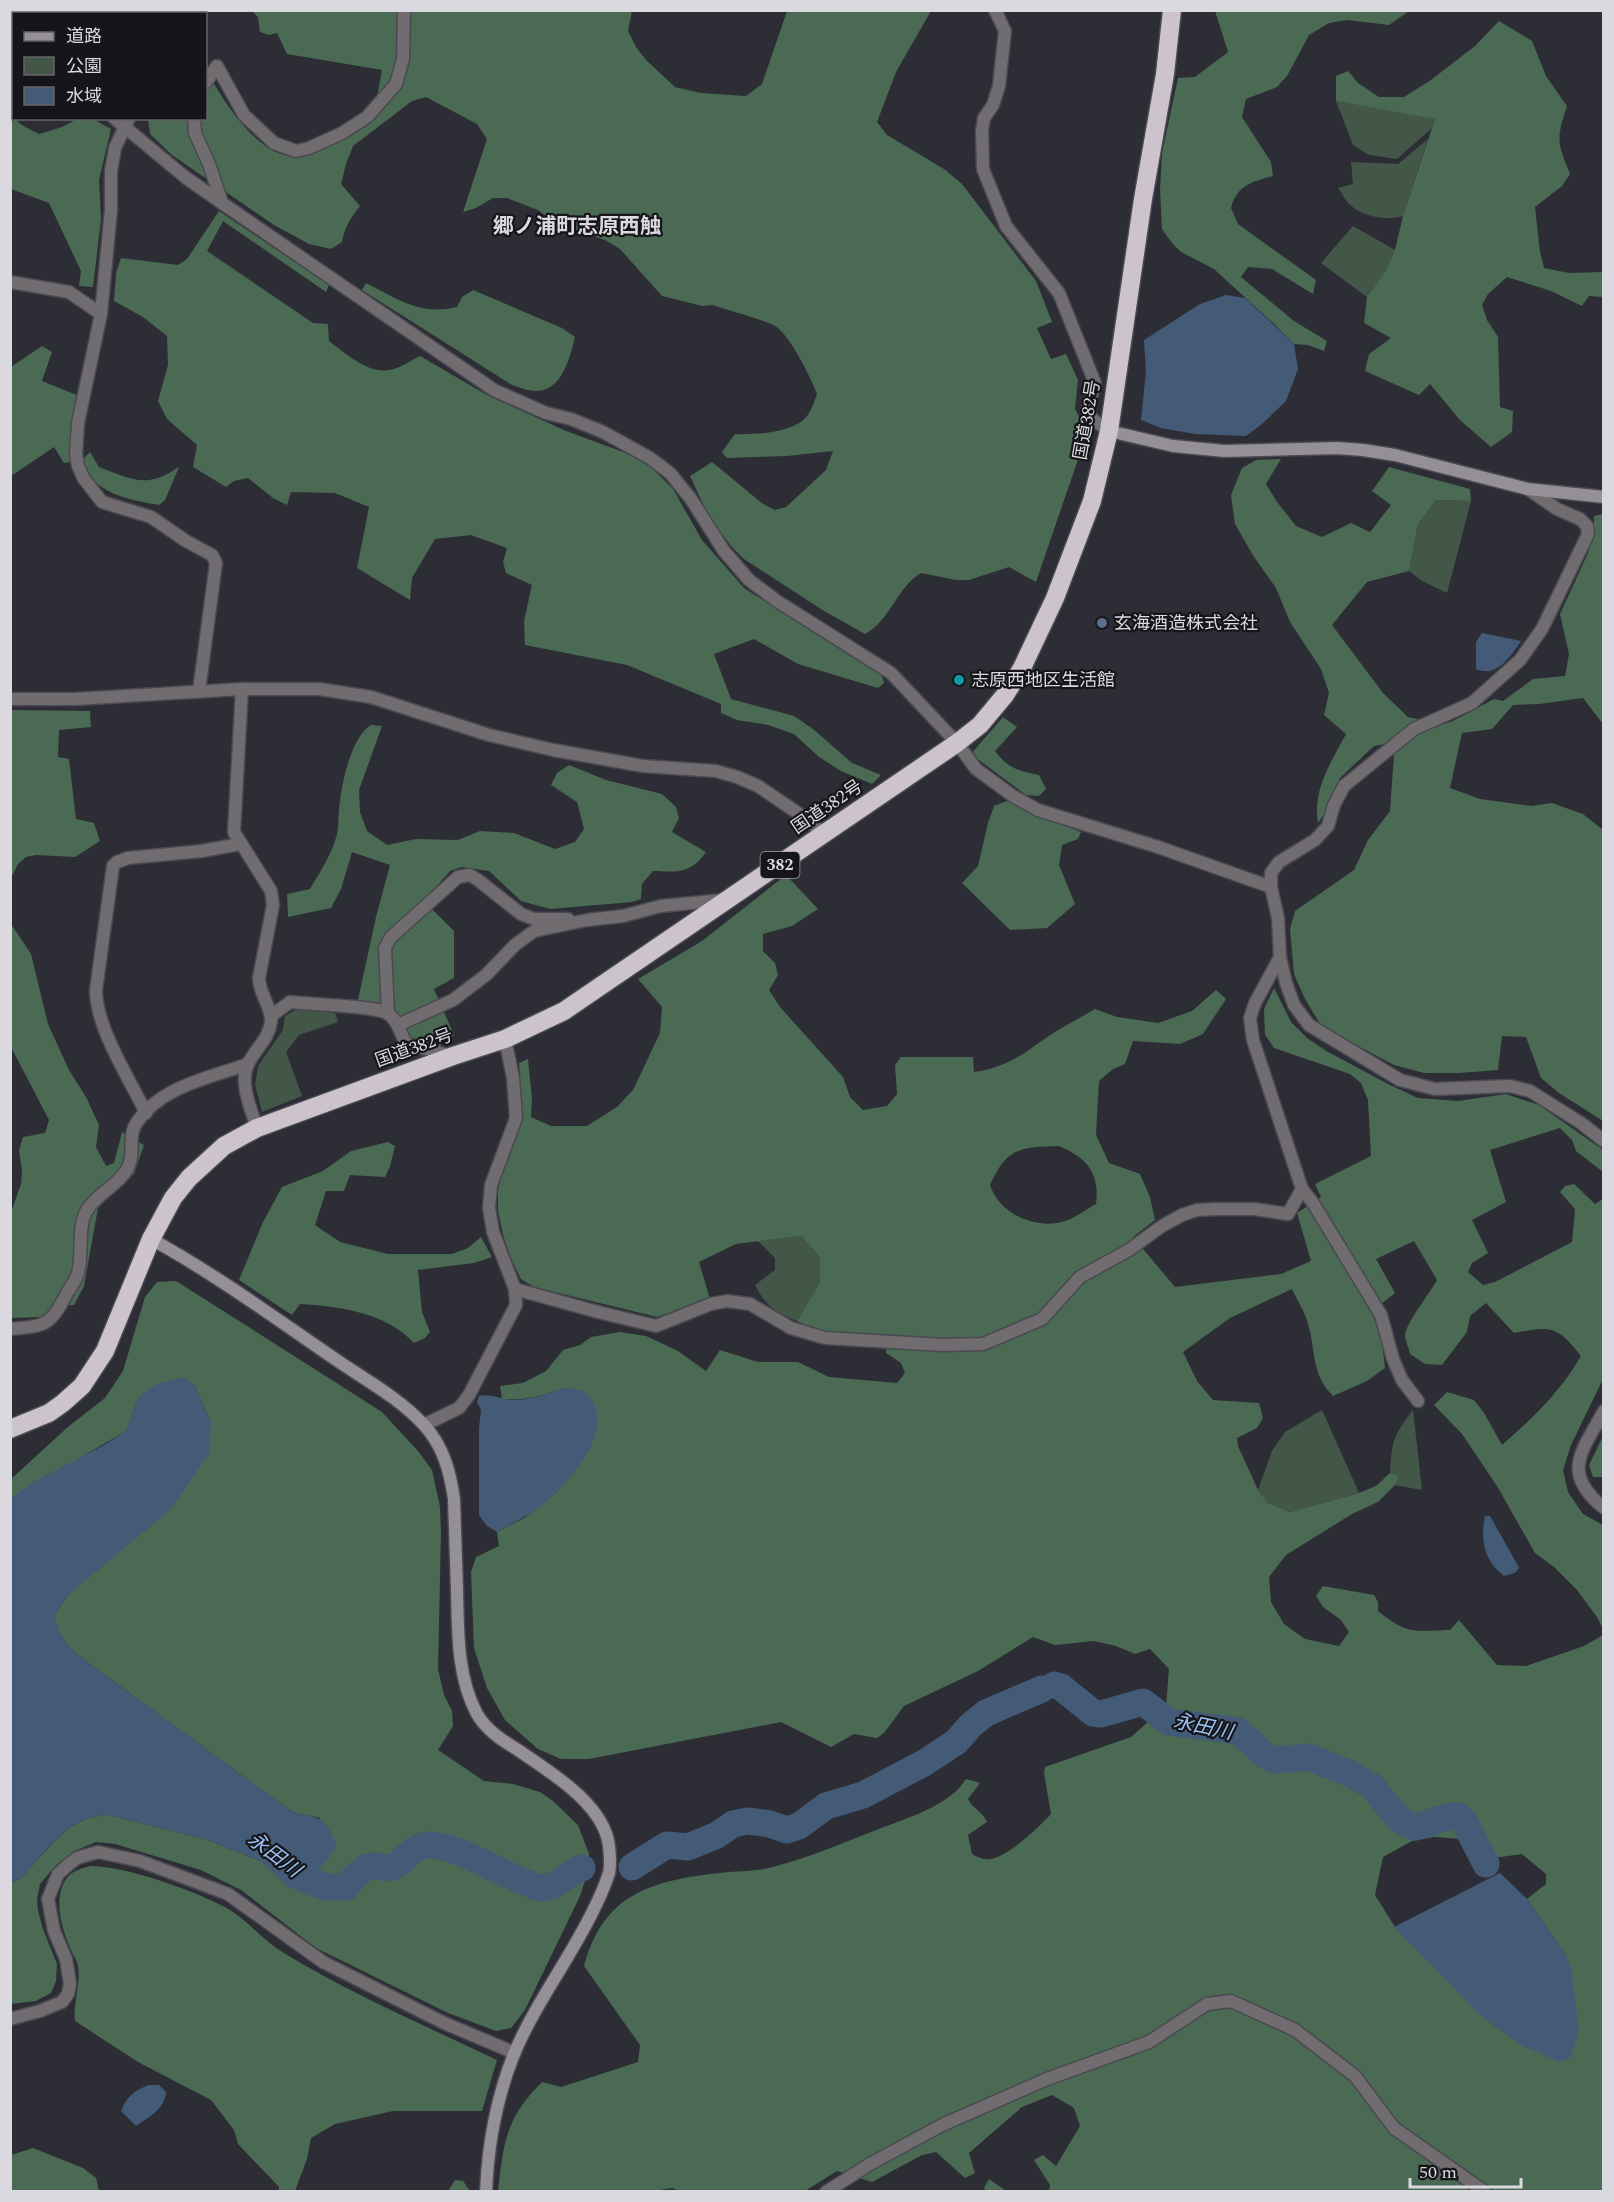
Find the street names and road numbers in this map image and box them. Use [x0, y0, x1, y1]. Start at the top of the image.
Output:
street label: 国道382号 [1067, 378, 1107, 462]
street label: 国道382号 [786, 773, 868, 841]
road number: 382 [760, 852, 800, 878]
street label: 国道382号 [371, 1021, 457, 1075]

